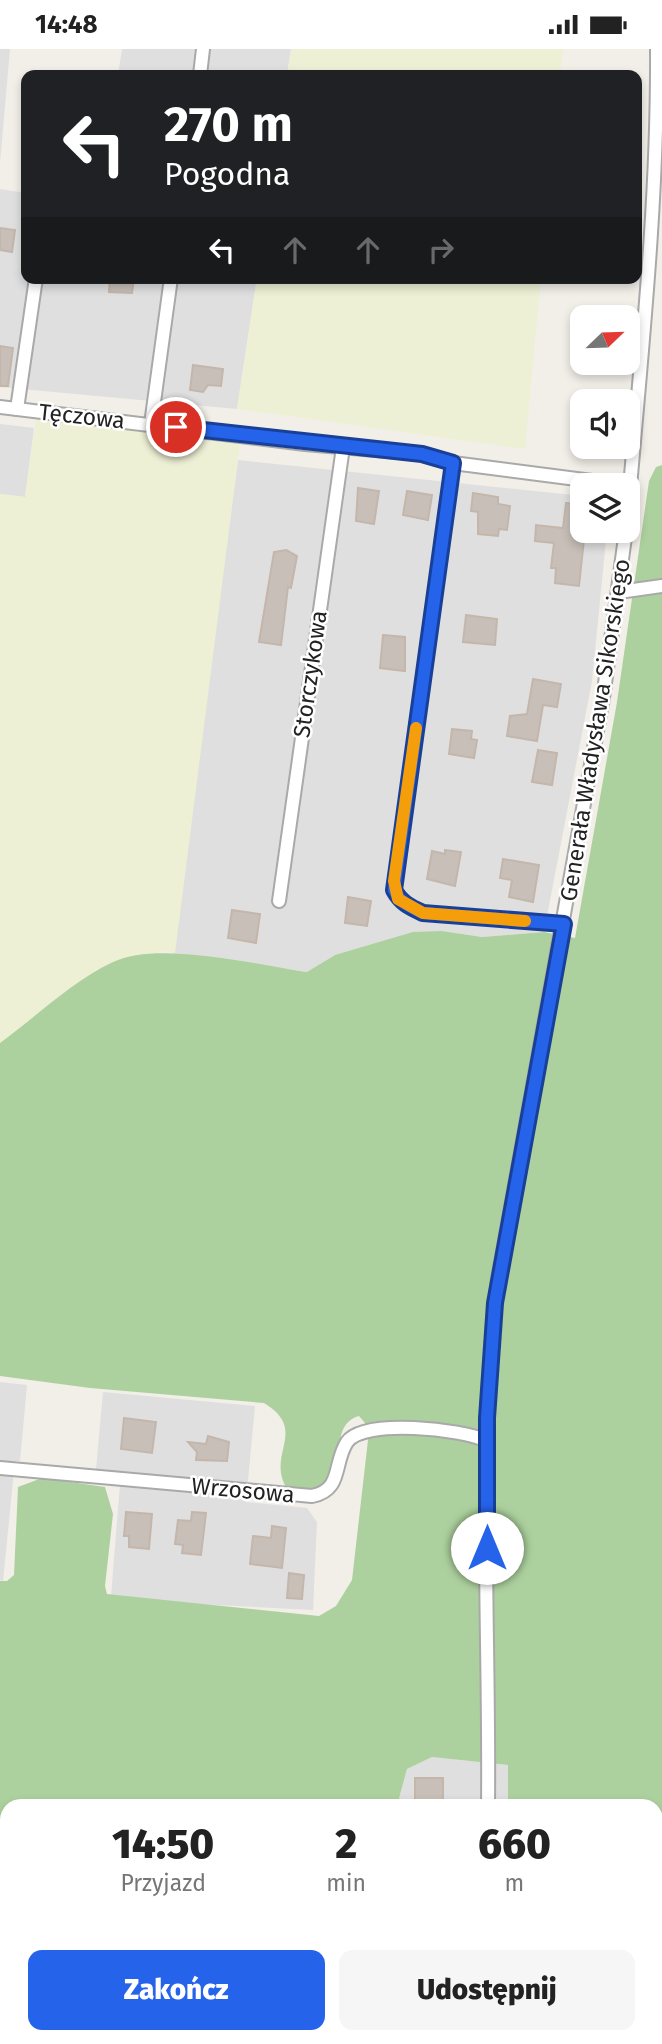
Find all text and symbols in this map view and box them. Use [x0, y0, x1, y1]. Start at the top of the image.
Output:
text: 14:48 [35, 9, 98, 40]
text: 270 m [164, 95, 293, 154]
icon: left [49, 98, 140, 189]
text: Pogodna [164, 155, 290, 193]
icon: left [203, 231, 241, 269]
icon: ahead [276, 231, 314, 269]
icon: ahead [349, 231, 387, 269]
icon: right [422, 231, 460, 269]
north arrow [570, 305, 640, 375]
map controls [570, 305, 640, 543]
button: sound [570, 389, 640, 459]
pin [146, 397, 206, 457]
street label: Tęczowa [38, 398, 126, 434]
icon: arrive [157, 408, 195, 446]
button: layers [570, 473, 640, 543]
street label: Generała Władysława Sikorskiego [554, 557, 636, 903]
street label: Storczykowa [287, 609, 333, 739]
street label: Wrzosowa [190, 1472, 296, 1508]
position arrow [450, 1511, 524, 1585]
text: 14:50 [112, 1819, 214, 1869]
text: 2 [335, 1819, 357, 1869]
text: 660 [478, 1819, 551, 1869]
text: Przyjazd [120, 1869, 206, 1897]
text: min [326, 1869, 366, 1897]
text: m [505, 1869, 524, 1897]
button: Zakończ [28, 1950, 325, 2030]
button: Udostępnij [339, 1950, 635, 2030]

